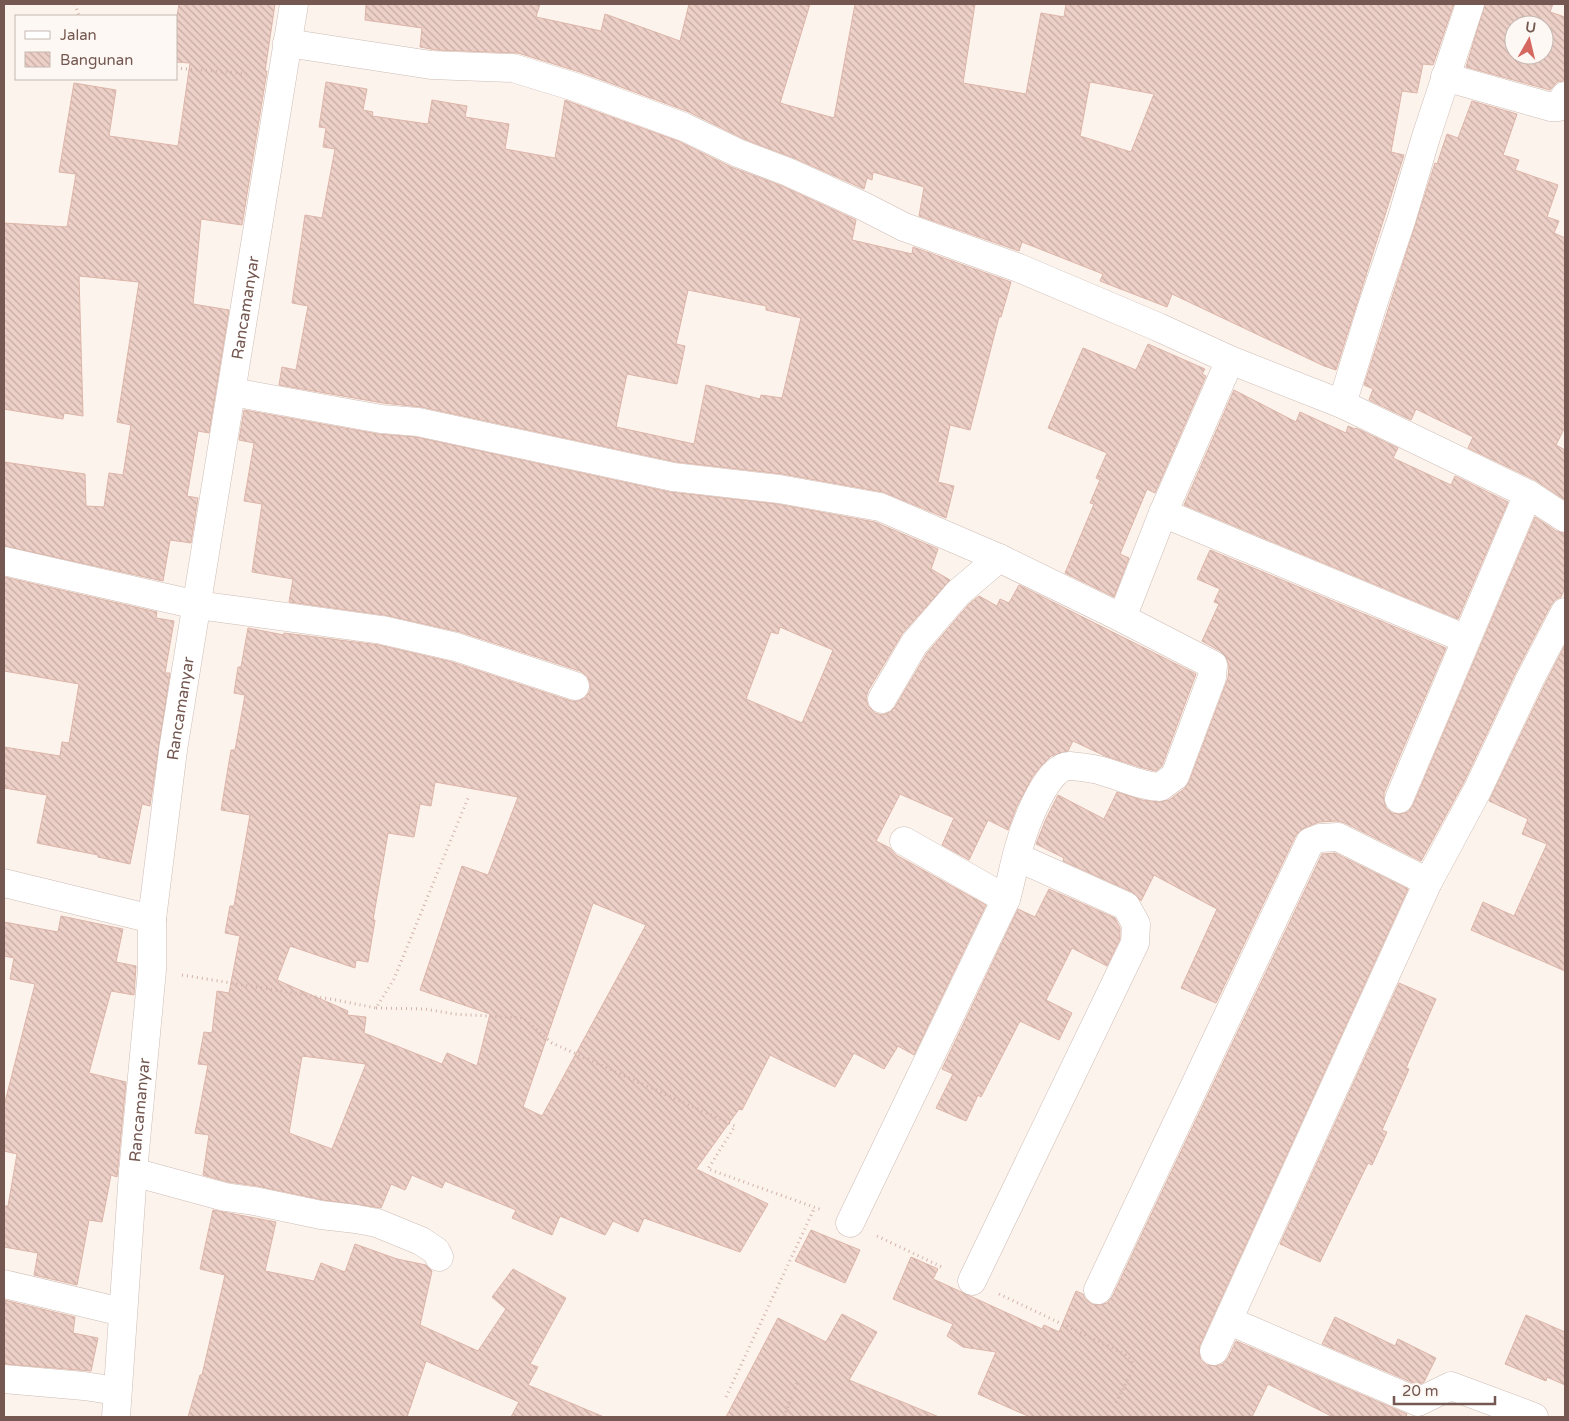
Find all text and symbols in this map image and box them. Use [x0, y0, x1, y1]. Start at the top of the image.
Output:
legend [15, 15, 178, 80]
north arrow [1504, 15, 1554, 65]
text: U [1524, 18, 1537, 37]
text: Jalan [60, 26, 97, 44]
text: Bangunan [60, 51, 133, 69]
street label: Rancamanyar [228, 254, 264, 361]
street label: Rancamanyar [163, 654, 199, 761]
street label: Rancamanyar [125, 1056, 155, 1163]
scale bar [1394, 1374, 1495, 1406]
text: 20 m [1402, 1382, 1439, 1400]

